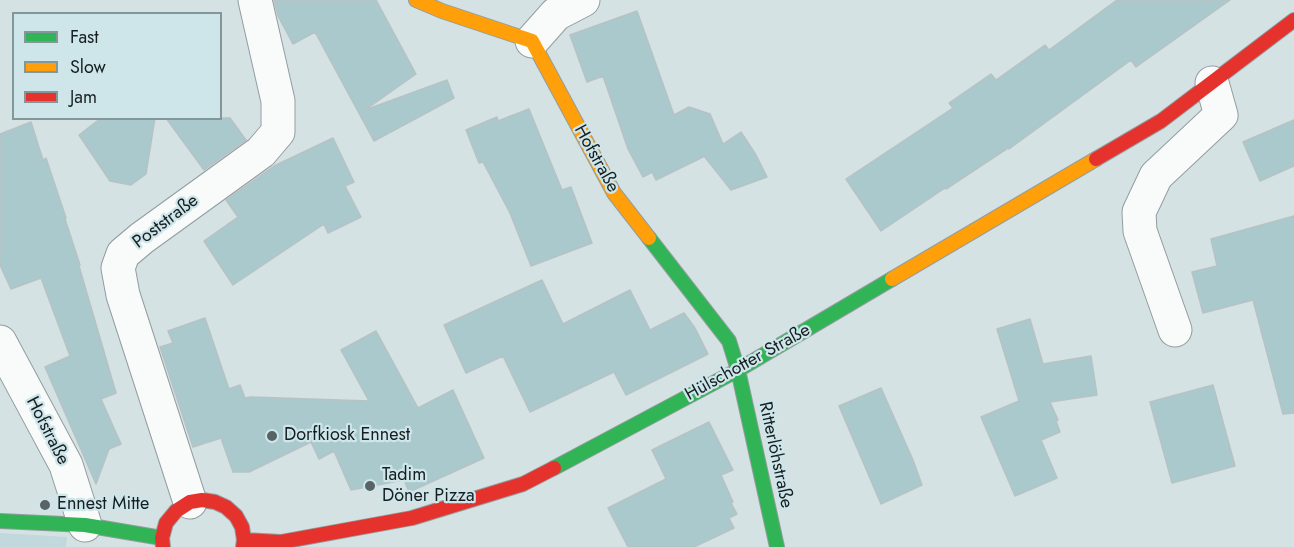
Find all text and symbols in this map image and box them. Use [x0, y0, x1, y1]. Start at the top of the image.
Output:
legend [12, 12, 222, 120]
text: Fast [70, 24, 99, 50]
text: Slow [70, 54, 106, 80]
text: Jam [70, 84, 97, 110]
street label: Hofstraße [569, 122, 623, 196]
street label: Poststraße [129, 190, 203, 254]
street label: Hülschotter Straße [682, 320, 814, 406]
street label: Hofstraße [21, 393, 73, 469]
street label: Ritterlöhstraße [753, 400, 797, 510]
place label: Dorfkiosk Ennest [284, 425, 410, 447]
marker: Dorfkiosk Ennest [265, 429, 279, 443]
place label: Tadim Döner Pizza [382, 465, 475, 508]
marker: Tadim Döner Pizza [363, 479, 377, 493]
place label: Ennest Mitte [57, 494, 149, 516]
marker: Ennest Mitte [38, 498, 52, 512]

